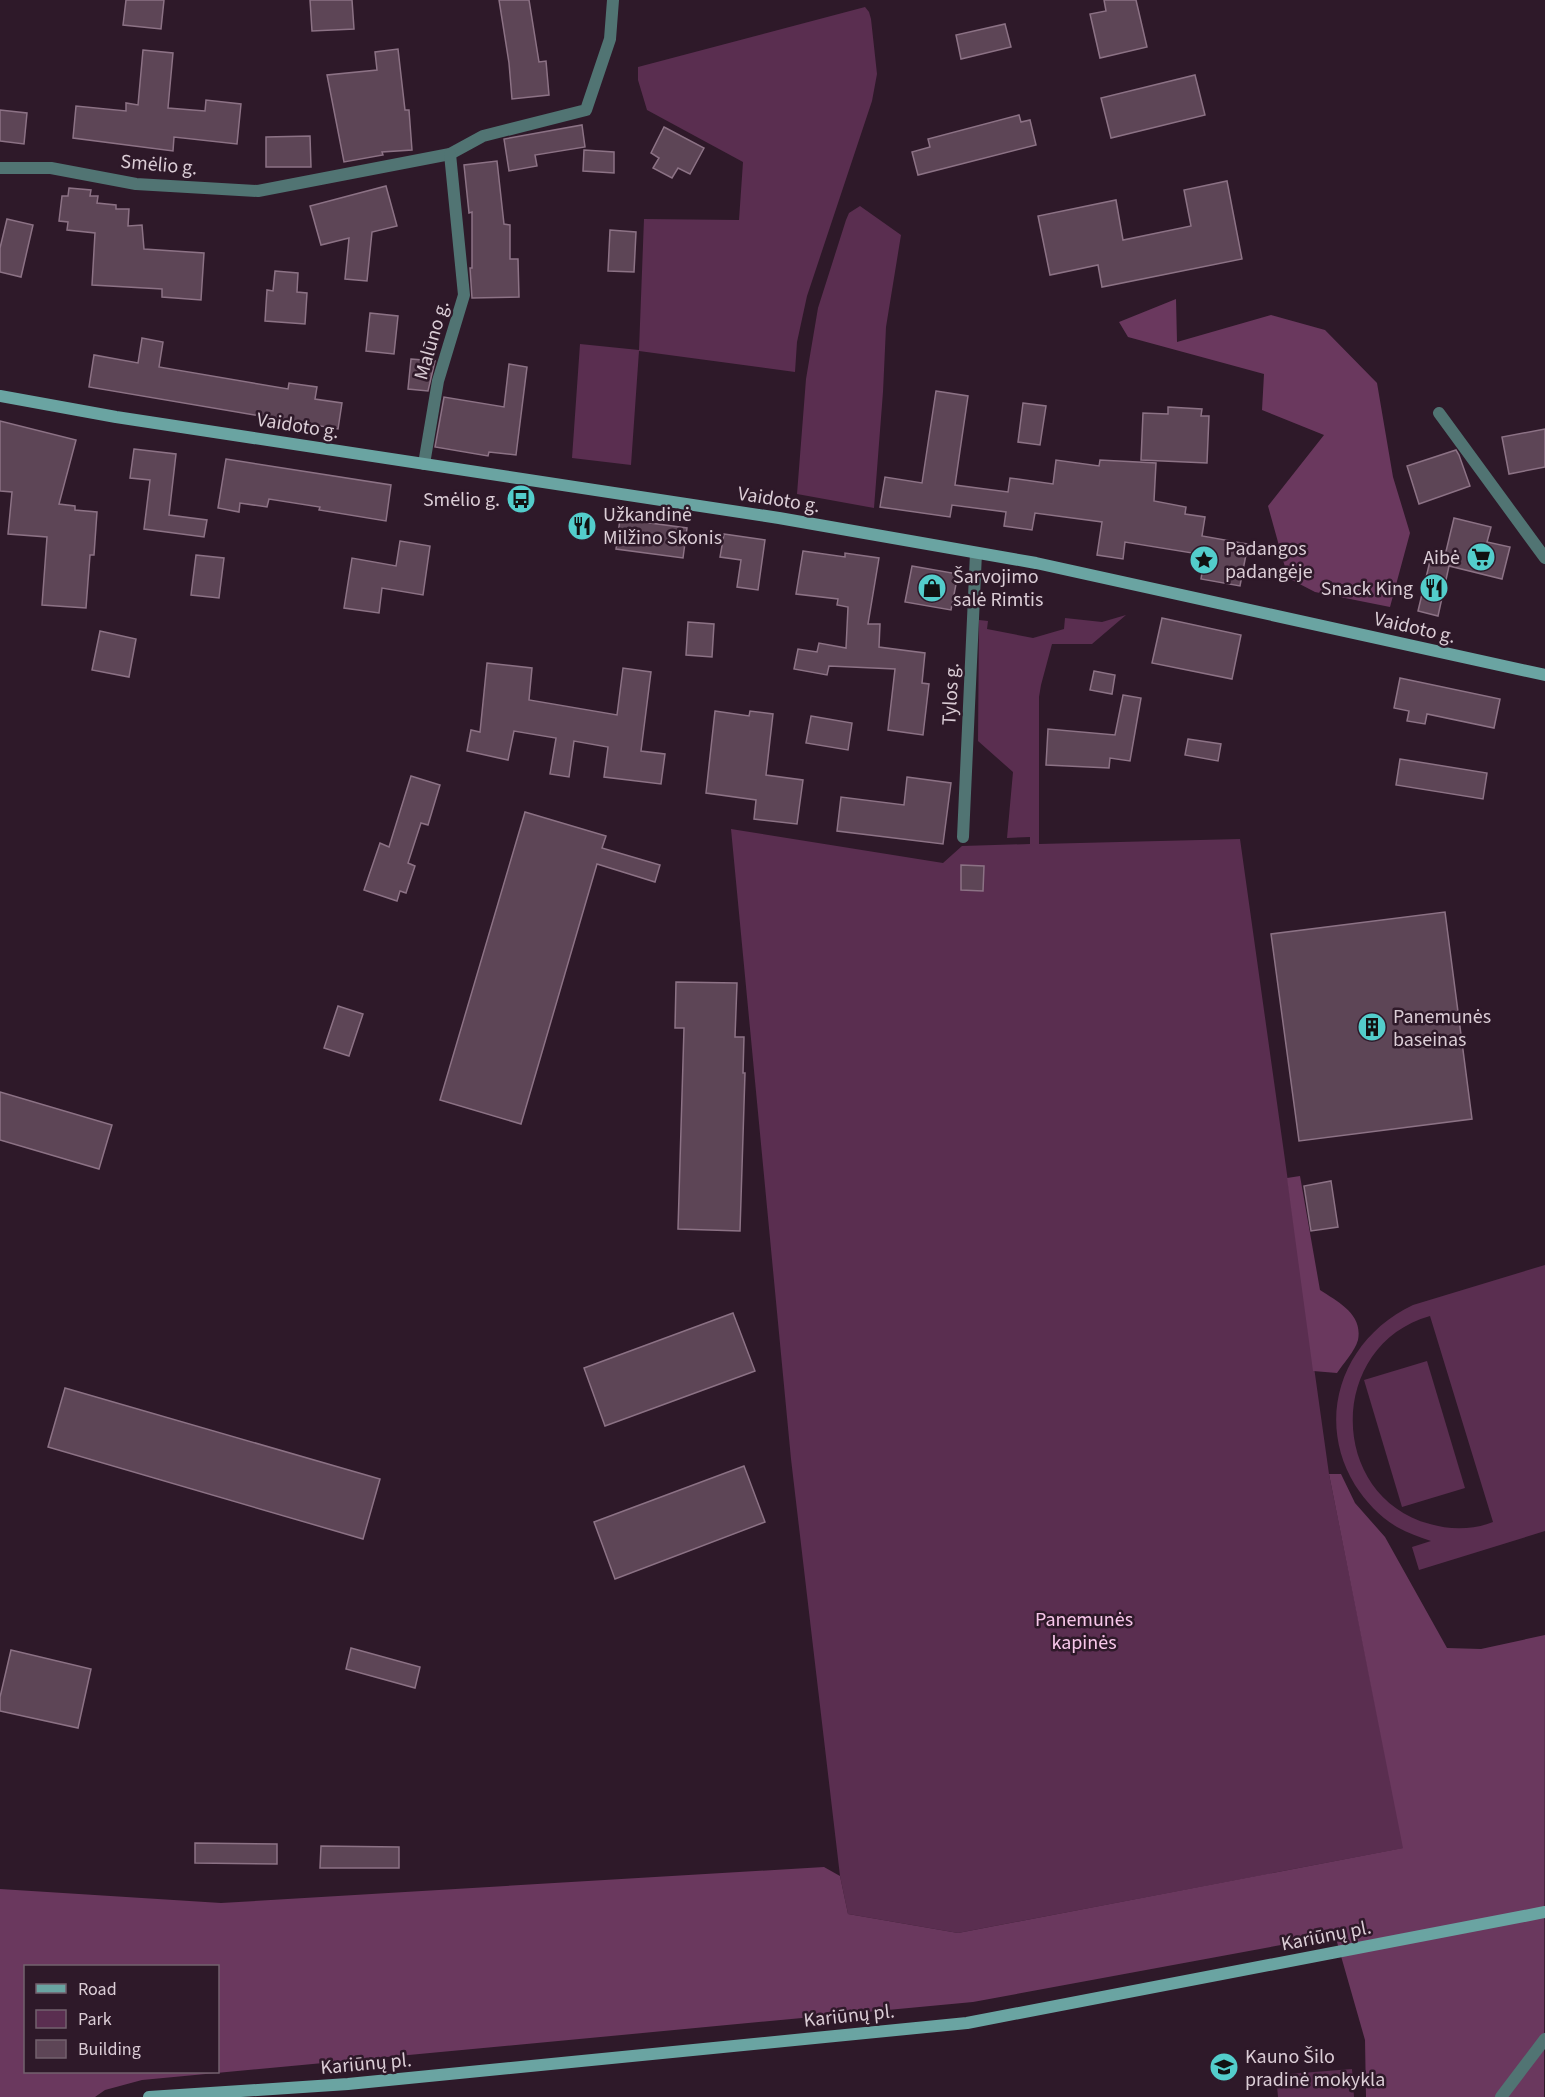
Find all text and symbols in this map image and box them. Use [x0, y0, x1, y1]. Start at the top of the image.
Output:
street label: Smėlio g. [119, 148, 199, 182]
street label: Malūno g. [407, 297, 457, 383]
street label: Vaidoto g. [255, 406, 341, 446]
street label: Vaidoto g. [736, 480, 822, 520]
bus stop icon: Smėlio g. [505, 483, 537, 515]
place label: Smėlio g. [423, 486, 500, 514]
place label: Užkandinė Milžino Skonis [603, 501, 722, 552]
restaurant icon: Užkandinė Milžino Skonis [566, 510, 598, 542]
place label: Padangos padangėje [1225, 535, 1313, 586]
supermarket icon: Aibė [1465, 541, 1497, 573]
place icon: Padangos padangėje [1188, 544, 1220, 576]
place label: Aibė [1423, 544, 1460, 572]
place label: Šarvojimo salė Rimtis [953, 563, 1043, 614]
shop icon: Šarvojimo salė Rimtis [916, 572, 948, 604]
restaurant icon: Snack King [1418, 572, 1450, 604]
place label: Snack King [1321, 575, 1413, 603]
street label: Vaidoto g. [1371, 605, 1458, 651]
street label: Tylos g. [935, 662, 967, 726]
place label: Panemunės baseinas [1393, 1003, 1491, 1054]
building icon: Panemunės baseinas [1356, 1011, 1388, 1043]
park label: Panemunės kapinės [1035, 1606, 1133, 1657]
street label: Kariūnų pl. [1279, 1914, 1374, 1958]
legend [24, 1965, 219, 2073]
text: Road [78, 1977, 117, 2002]
street label: Kariūnų pl. [802, 1997, 896, 2035]
text: Park [78, 2007, 112, 2032]
text: Building [78, 2037, 141, 2062]
place label: Kauno Šilo pradinė mokykla [1245, 2043, 1385, 2094]
street label: Kariūnų pl. [319, 2046, 413, 2082]
school or university icon: Kauno Šilo pradinė mokykla [1208, 2051, 1240, 2083]

